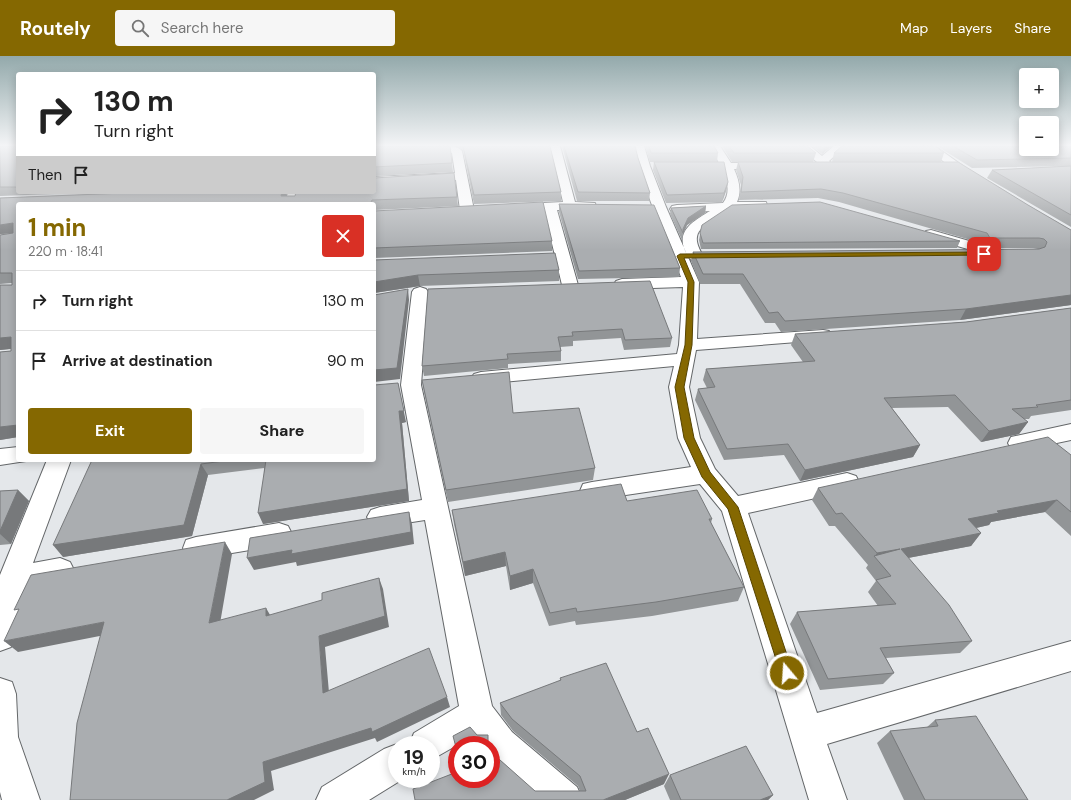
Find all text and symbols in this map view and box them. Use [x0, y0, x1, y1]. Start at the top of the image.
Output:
search box [115, 10, 395, 46]
text: Routely [20, 16, 91, 41]
icon: search [129, 17, 151, 39]
text: Search here [161, 18, 243, 38]
text: Map [900, 19, 928, 37]
text: Layers [950, 19, 992, 37]
text: Share [1014, 19, 1051, 37]
map controls [1019, 68, 1059, 156]
button: + [1019, 68, 1059, 108]
text: 130 m [94, 83, 174, 120]
icon: right [28, 88, 80, 140]
button: − [1019, 116, 1059, 156]
text: Turn right [94, 119, 174, 143]
icon: arrive [70, 164, 92, 186]
text: Then [28, 165, 62, 185]
text: 1 min [28, 212, 86, 243]
button: close [322, 215, 364, 257]
pin [967, 237, 1001, 271]
text: 220 m · 18:41 [28, 243, 103, 260]
icon: arrive [973, 243, 995, 265]
icon: right [28, 290, 50, 312]
text: Turn right [62, 291, 133, 311]
text: 130 m [323, 291, 364, 311]
icon: arrive [28, 350, 50, 372]
text: Arrive at destination [62, 351, 213, 371]
text: 90 m [327, 351, 364, 371]
button: Exit [28, 408, 192, 454]
button: Share [200, 408, 364, 454]
position arrow [766, 652, 808, 694]
speed limit sign: 30 [448, 736, 500, 788]
text: 19 [404, 744, 424, 770]
text: km/h [402, 765, 426, 778]

